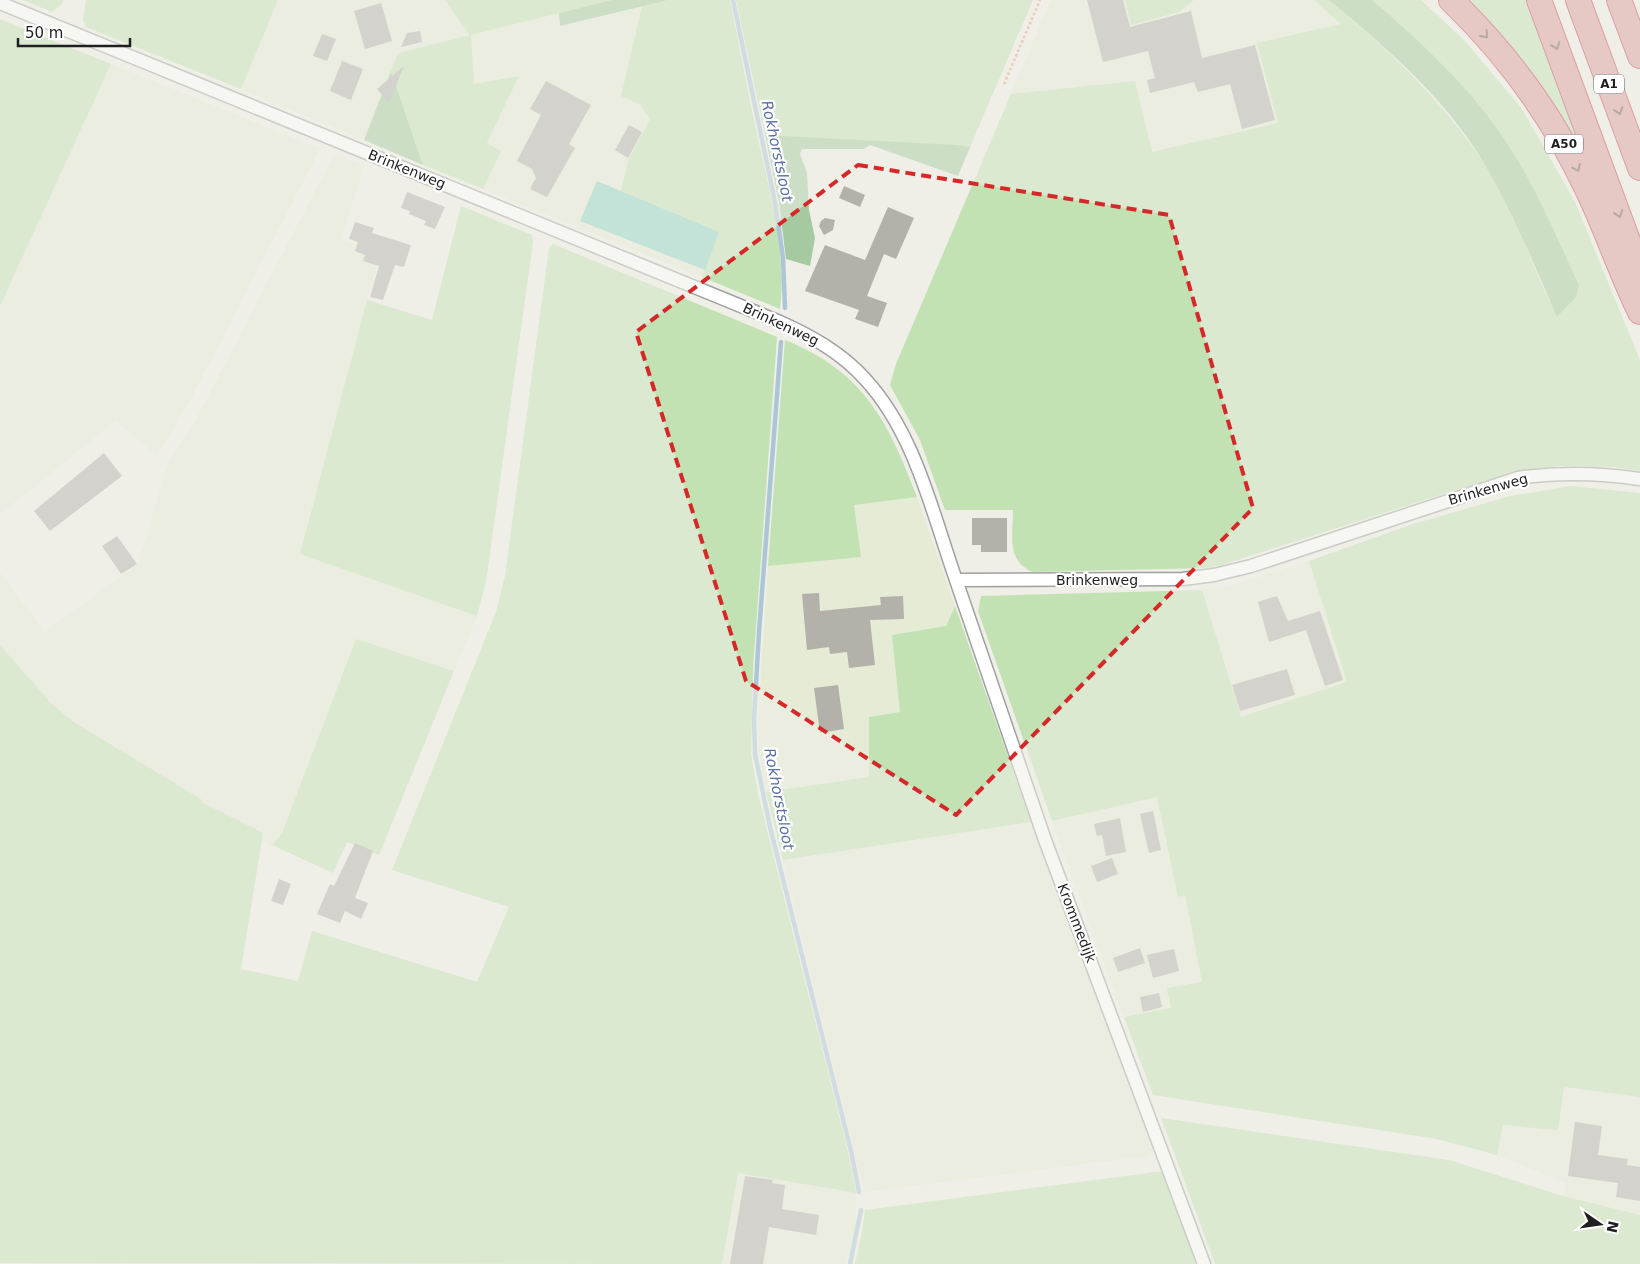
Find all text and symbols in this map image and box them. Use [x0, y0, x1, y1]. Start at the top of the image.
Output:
scale bar [18, 15, 130, 47]
text: 50 m [25, 24, 63, 42]
one-way arrow [1479, 29, 1488, 38]
one-way arrow [1550, 41, 1560, 49]
road number: A1 [1594, 74, 1624, 94]
water label: Rokhorstsloot [757, 99, 797, 204]
one-way arrow [1613, 107, 1623, 115]
road number: A50 [1545, 134, 1583, 154]
street label: Brinkenweg [366, 146, 448, 192]
one-way arrow [1571, 163, 1581, 172]
one-way arrow [1613, 210, 1623, 218]
street label: Brinkenweg [740, 299, 822, 349]
street label: Brinkenweg [1446, 470, 1530, 508]
street label: Brinkenweg [1056, 572, 1138, 588]
water label: Rokhorstsloot [760, 747, 798, 852]
street label: Krommedijk [1055, 881, 1100, 966]
north arrow [1575, 1199, 1625, 1249]
text: N [1604, 1219, 1622, 1234]

